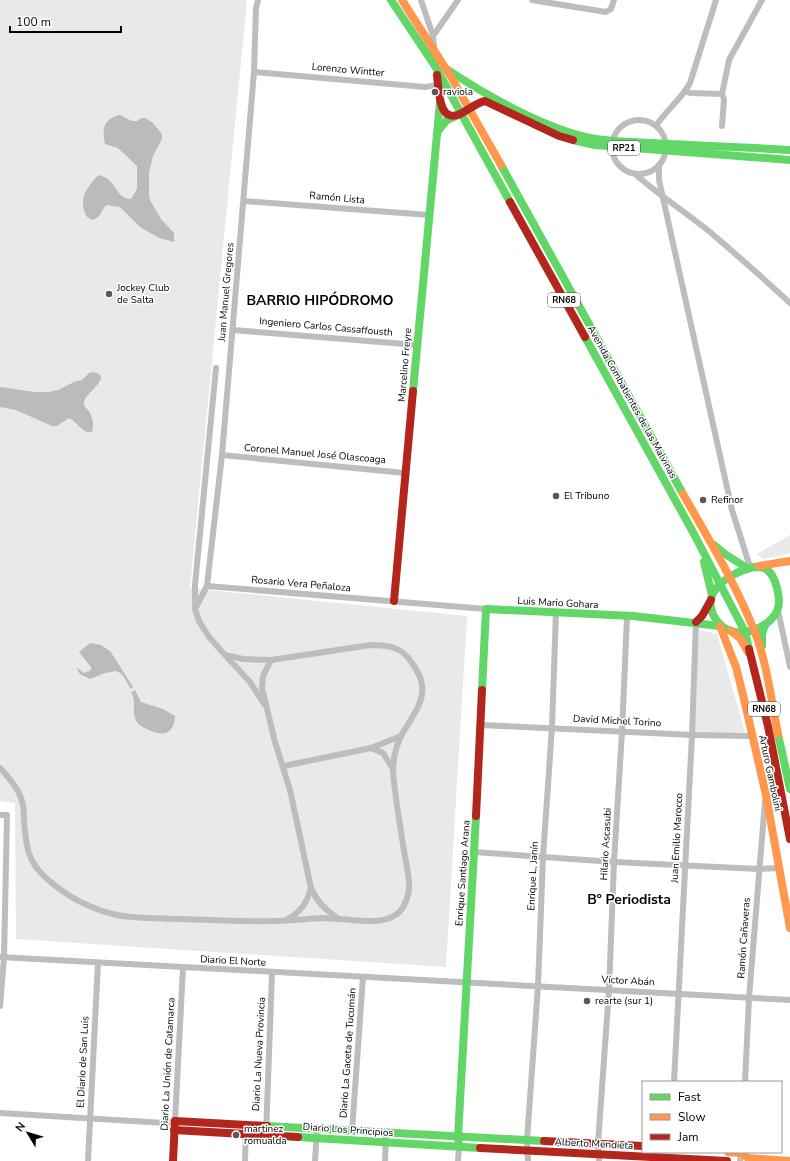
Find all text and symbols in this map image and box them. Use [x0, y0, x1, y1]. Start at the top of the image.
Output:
scale bar [10, 8, 121, 34]
text: 100 m [16, 14, 51, 30]
street label: Lorenzo Wintter [311, 60, 385, 80]
place label: raviola [443, 85, 473, 99]
marker: raviola [430, 87, 440, 97]
road number: RP21 [608, 141, 640, 155]
street label: Ramón Lista [309, 189, 365, 207]
street label: Juan Manuel Gregores [215, 242, 237, 343]
place label: Jockey Club de Salta [116, 281, 170, 307]
marker: Jockey Club de Salta [104, 289, 114, 299]
district label: BARRIO HIPÓDROMO [246, 291, 394, 310]
road number: RN68 [548, 293, 580, 307]
street label: Ingeniero Carlos Cassaffousth [259, 314, 393, 340]
street label: Avenida Combatientes de las Malvinas [584, 323, 680, 481]
street label: Marcelino Freyre [395, 327, 415, 403]
street label: Coronel Manuel José Olascoaga [243, 441, 387, 467]
place label: El Tribuno [564, 489, 610, 503]
marker: El Tribuno [551, 491, 561, 501]
place label: Refinor [711, 493, 744, 507]
marker: Refinor [698, 495, 708, 505]
street label: Rosario Vera Peñaloza [251, 573, 351, 595]
street label: Luis Mario Gohara [517, 594, 599, 612]
road number: RN68 [748, 702, 780, 716]
street label: David Michel Torino [572, 712, 662, 730]
street label: Arturo Gambolini [755, 734, 785, 812]
street label: Juan Emilio Marocco [668, 792, 686, 884]
street label: Hilario Ascasubi [597, 807, 615, 881]
street label: Enrique Santiago Arana [452, 820, 474, 926]
street label: Enrique L. Janín [524, 841, 542, 911]
district label: Bº Periodista [587, 890, 671, 909]
street label: Ramón Cañaveras [734, 897, 754, 979]
street label: Diario El Norte [200, 952, 266, 970]
street label: Víctor Abán [600, 973, 655, 989]
street label: Diario La Gaceta de Tucumán [336, 987, 360, 1119]
place label: rearte (sur 1) [595, 994, 653, 1008]
marker: rearte (sur 1) [582, 996, 592, 1006]
street label: Diario La Unión de Catamarca [158, 997, 178, 1131]
street label: Diario La Nueva Provincia [249, 997, 269, 1111]
street label: El Diario de San Luis [74, 1016, 92, 1108]
legend [642, 1081, 782, 1153]
text: Fast [678, 1089, 701, 1105]
text: Slow [678, 1109, 706, 1125]
north arrow [8, 1113, 48, 1153]
text: N [12, 1119, 29, 1135]
street label: Diario Los Principios [302, 1120, 394, 1140]
place label: martinez romualda [244, 1122, 287, 1148]
text: Jam [677, 1129, 699, 1145]
marker: martinez romualda [231, 1130, 241, 1140]
street label: Alberto Mendieta [554, 1135, 634, 1153]

